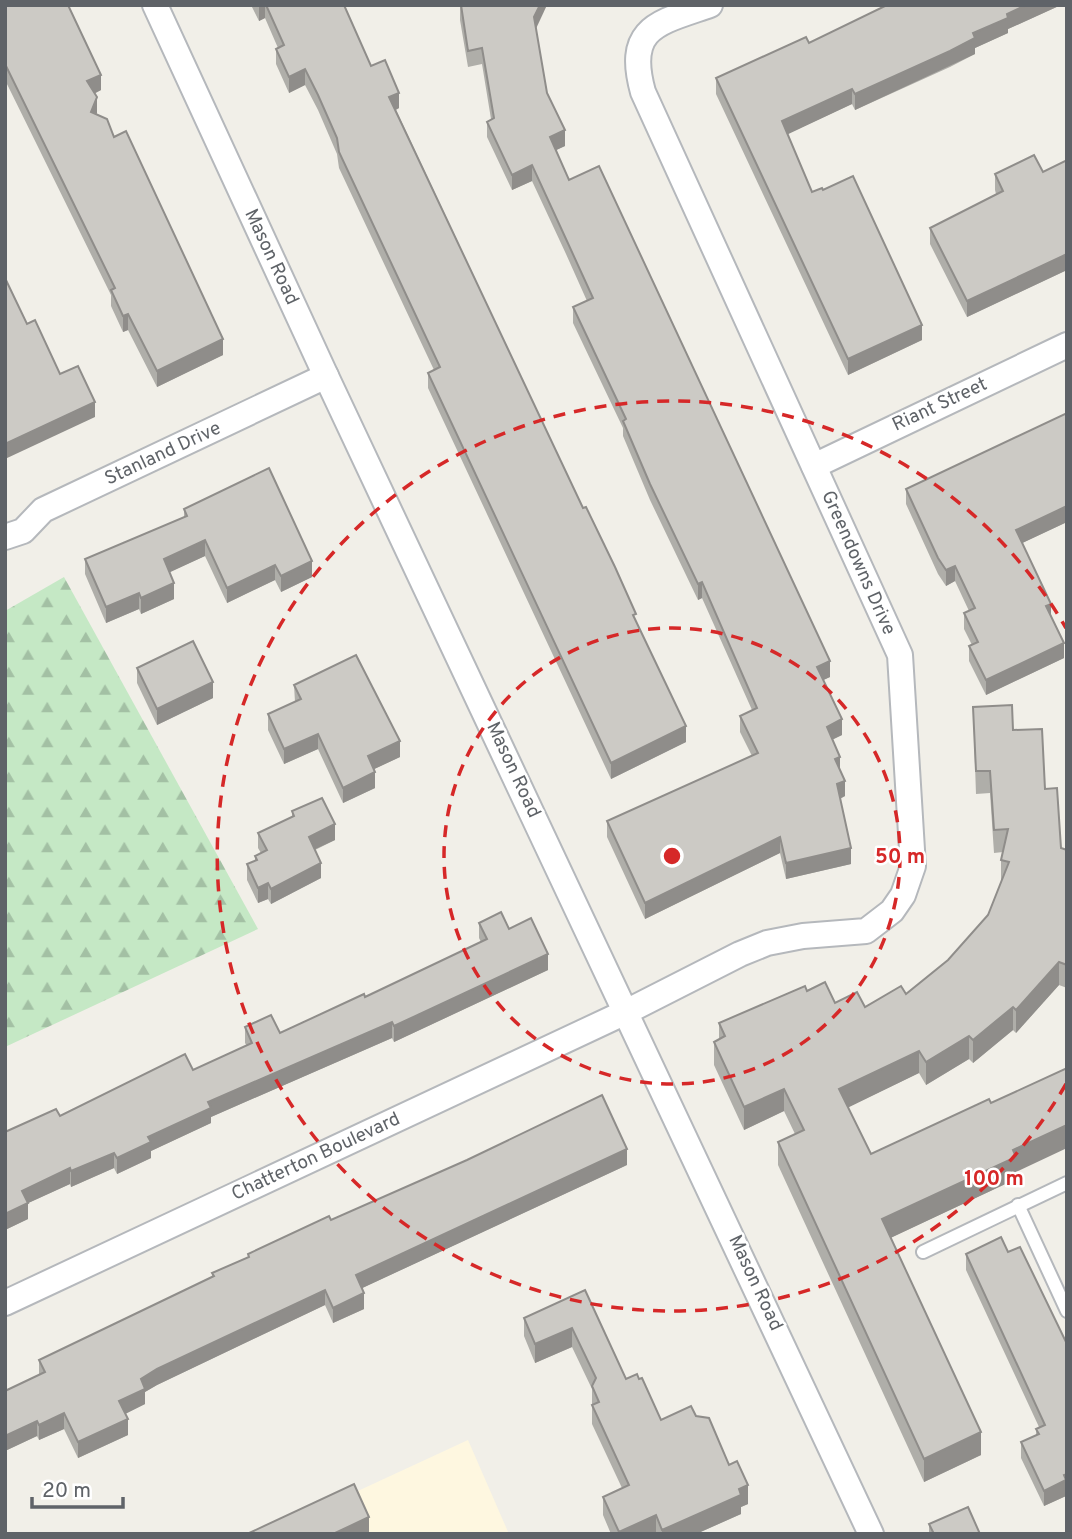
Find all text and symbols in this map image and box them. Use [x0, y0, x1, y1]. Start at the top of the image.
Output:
street label: Mason Road [238, 205, 304, 309]
street label: Riant Street [889, 373, 991, 437]
street label: Stanland Drive [101, 417, 225, 491]
street label: Greendowns Drive [815, 487, 901, 639]
street label: Mason Road [480, 718, 546, 822]
centre of rings [660, 844, 684, 868]
text: 50 m [875, 844, 925, 871]
street label: Chatterton Boulevard [228, 1107, 404, 1207]
text: 100 m [964, 1166, 1024, 1193]
street label: Mason Road [722, 1231, 788, 1335]
scale bar [32, 1466, 122, 1510]
text: 20 m [42, 1478, 91, 1505]

